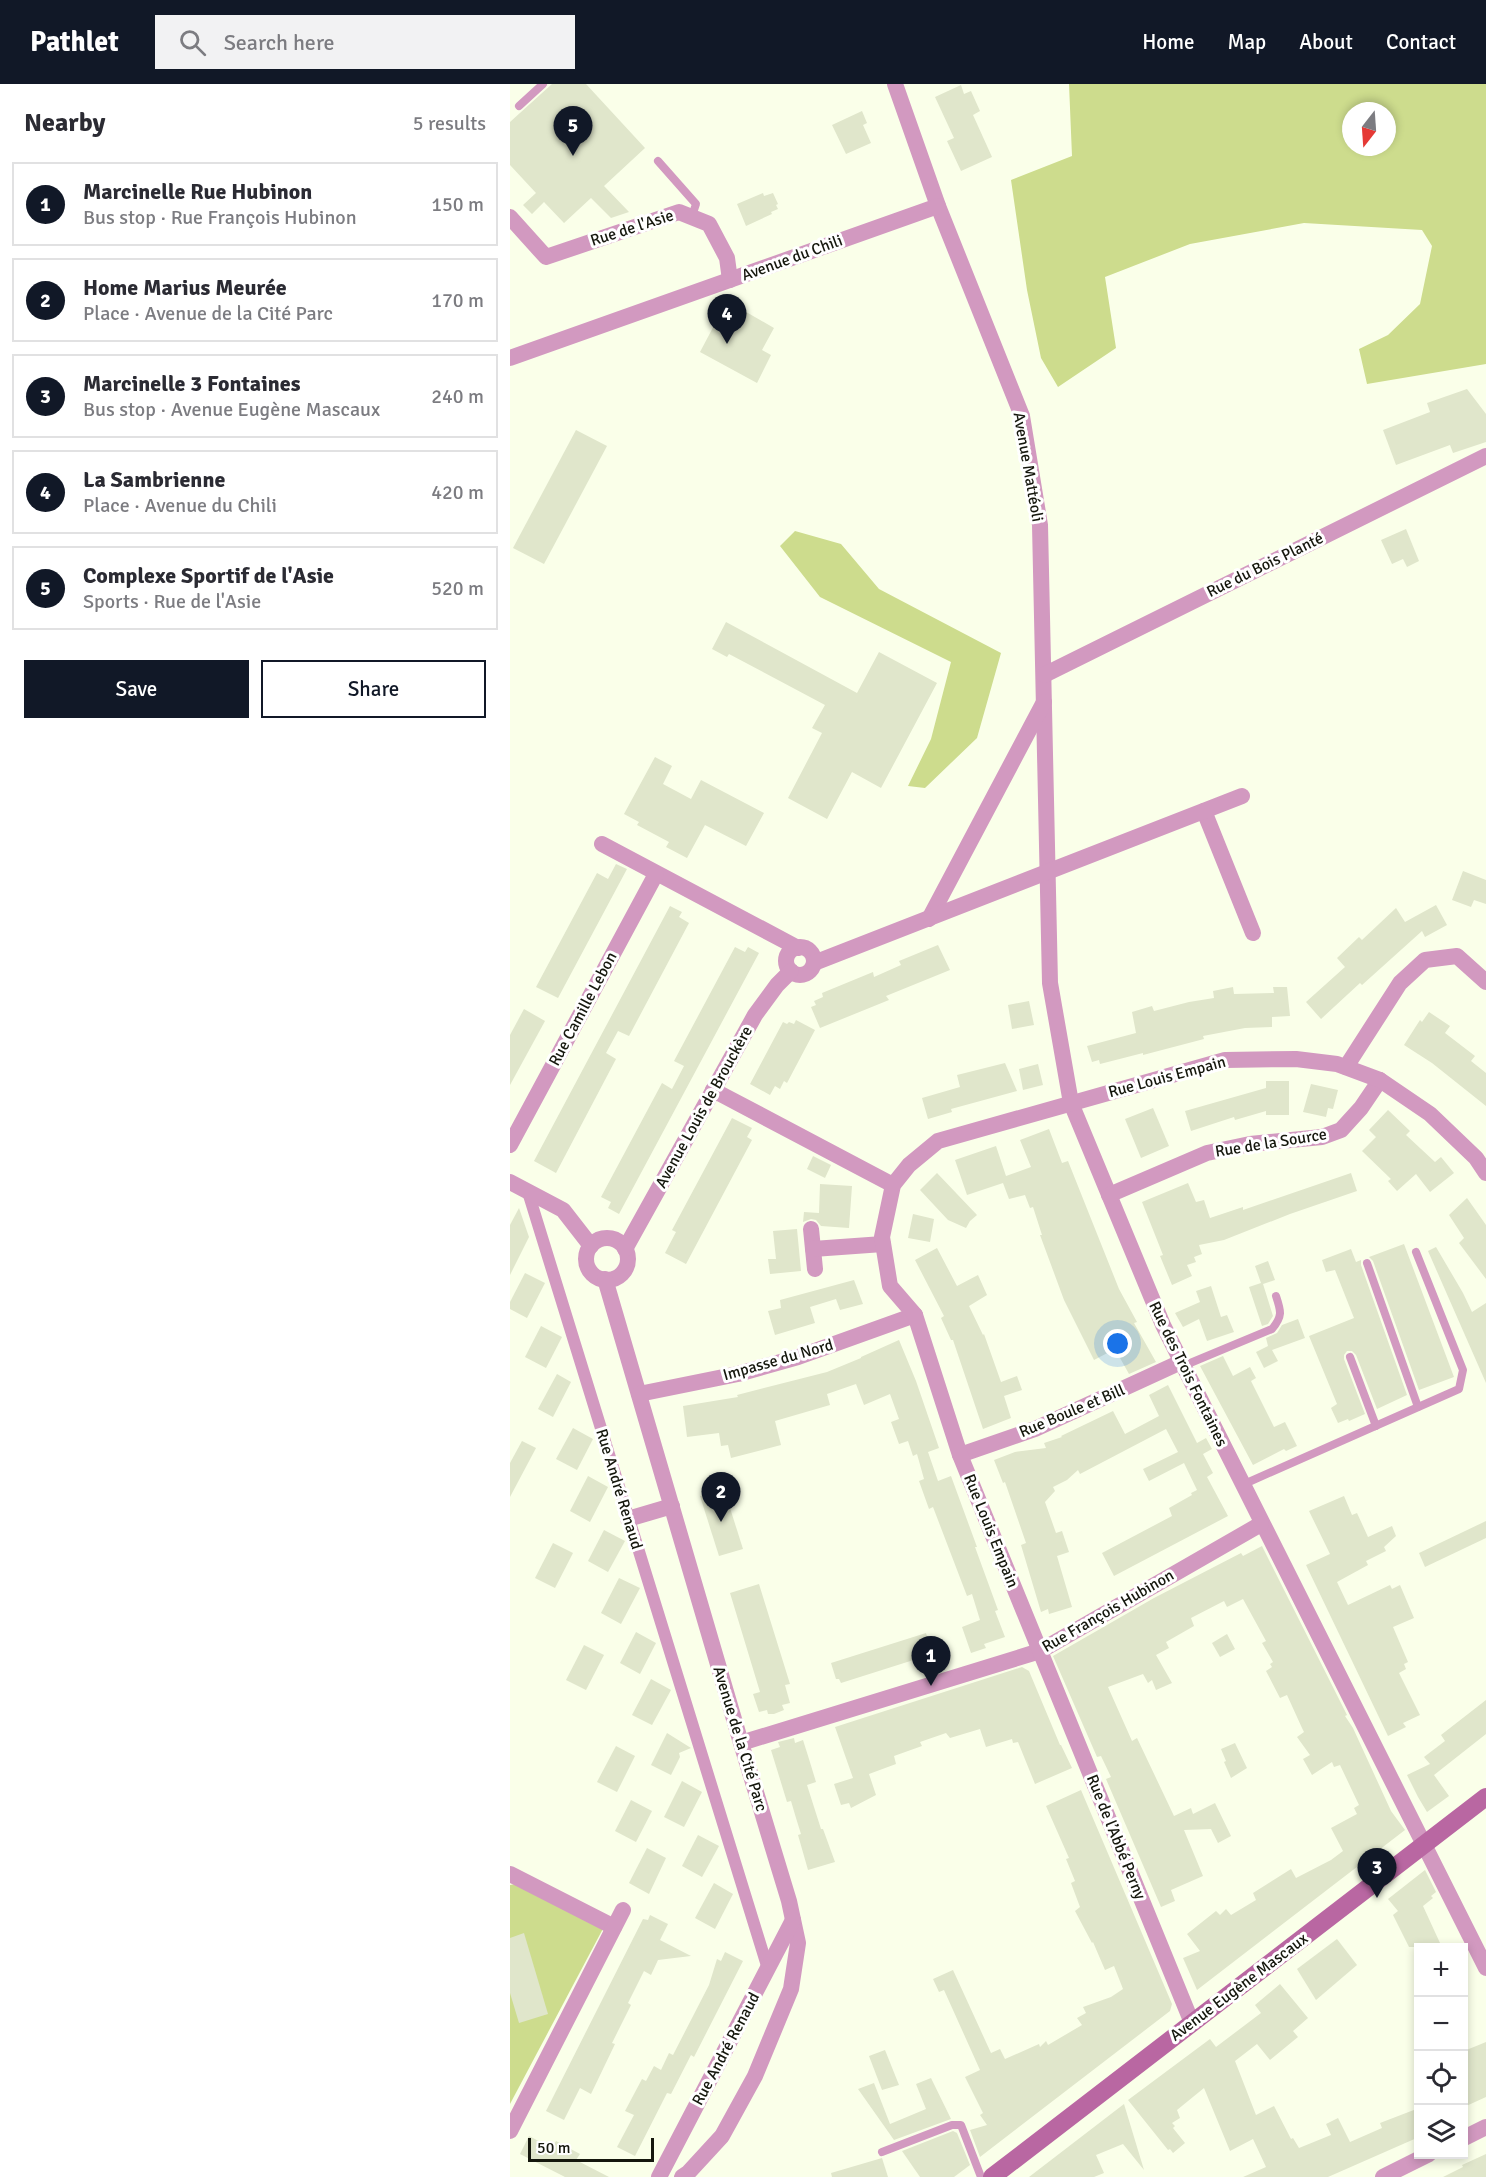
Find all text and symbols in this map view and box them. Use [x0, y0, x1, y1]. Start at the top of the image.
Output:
search box [155, 15, 575, 69]
text: Pathlet [30, 25, 119, 59]
icon: search [176, 26, 209, 59]
text: Search here [224, 29, 335, 56]
text: Home [1142, 29, 1195, 55]
text: Map [1228, 29, 1266, 55]
text: About [1299, 29, 1353, 55]
text: Contact [1386, 29, 1456, 55]
north arrow [1342, 102, 1396, 156]
pin: 5 [554, 106, 592, 156]
text: Nearby [24, 107, 105, 139]
text: 5 results [413, 111, 486, 136]
text: Marcinelle Rue Hubinon [83, 178, 312, 205]
text: 1 [40, 192, 51, 217]
text: 150 m [431, 192, 484, 217]
text: Bus stop · Rue François Hubinon [83, 205, 357, 230]
street label: Rue de l'Asie [588, 205, 676, 251]
street label: Avenue du Chili [739, 230, 845, 286]
text: Home Marius Meurée [83, 274, 287, 301]
text: 2 [40, 288, 51, 313]
text: 170 m [431, 288, 484, 313]
pin: 4 [708, 294, 746, 344]
text: Place · Avenue de la Cité Parc [83, 301, 333, 326]
text: Marcinelle 3 Fontaines [83, 370, 300, 397]
text: 3 [40, 384, 51, 409]
text: 240 m [431, 384, 484, 409]
text: Bus stop · Avenue Eugène Mascaux [83, 397, 380, 422]
street label: Avenue Mattéoli [1009, 411, 1047, 523]
text: La Sambrienne [83, 466, 225, 493]
text: 4 [40, 480, 51, 505]
text: 420 m [431, 480, 484, 505]
text: Place · Avenue du Chili [83, 493, 277, 518]
street label: Rue du Bois Planté [1203, 528, 1327, 602]
text: Complexe Sportif de l'Asie [83, 562, 334, 589]
text: 5 [40, 576, 51, 601]
text: 520 m [431, 576, 484, 601]
text: Sports · Rue de l'Asie [83, 589, 261, 614]
button: Save [24, 660, 249, 718]
button: Share [261, 660, 486, 718]
street label: Rue Camille Lebon [545, 949, 621, 1069]
street label: Avenue Louis de Brouckère [651, 1022, 757, 1192]
street label: Rue Louis Empain [1106, 1052, 1228, 1102]
street label: Rue de la Source [1214, 1124, 1328, 1162]
street label: Rue des Trois Fontaines [1144, 1298, 1232, 1450]
your location [1103, 1329, 1132, 1358]
street label: Impasse du Nord [721, 1335, 835, 1385]
street label: Rue Boule et Bill [1016, 1380, 1128, 1442]
street label: Rue André Renaud [591, 1426, 647, 1552]
street label: Rue Louis Empain [959, 1471, 1023, 1591]
pin: 2 [702, 1472, 740, 1522]
street label: Rue François Hubinon [1039, 1565, 1177, 1657]
pin: 1 [912, 1636, 950, 1686]
street label: Avenue de la Cité Parc [708, 1664, 772, 1814]
street label: Rue de l’Abbé Perny [1082, 1772, 1150, 1903]
pin: 3 [1358, 1848, 1396, 1898]
street label: Avenue Eugène Mascaux [1166, 1928, 1312, 2045]
map controls [1414, 1943, 1468, 2159]
button: + [1414, 1943, 1468, 1997]
street label: Rue André Renaud [688, 1989, 764, 2109]
button: − [1414, 1997, 1468, 2051]
button: locate [1414, 2051, 1468, 2105]
button: layers [1414, 2105, 1468, 2159]
scale bar [528, 2135, 654, 2162]
text: 50 m [537, 2138, 571, 2158]

